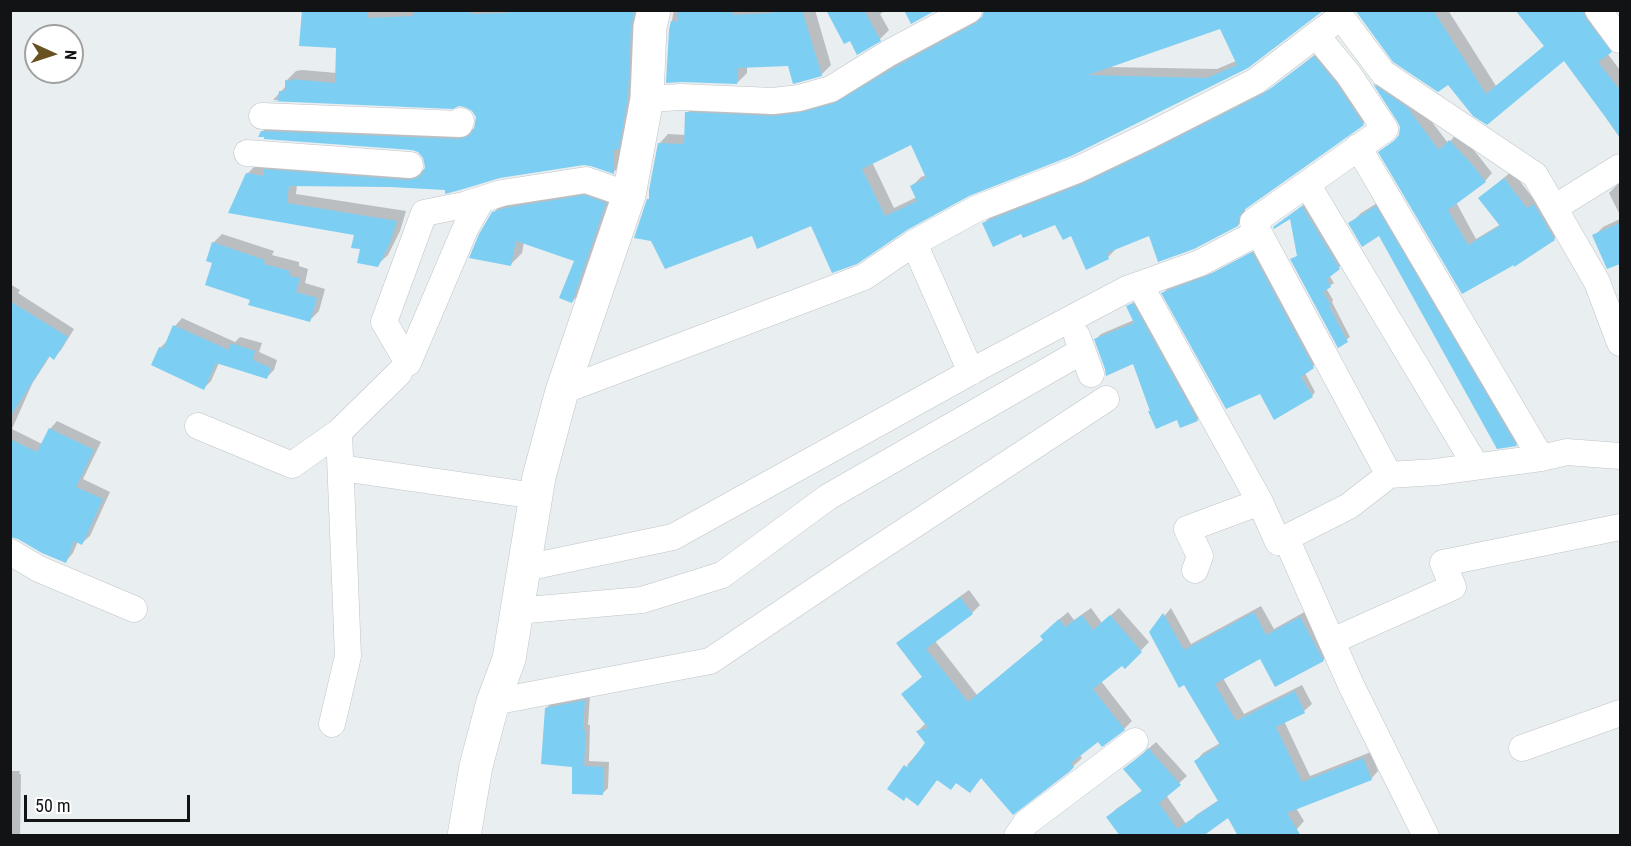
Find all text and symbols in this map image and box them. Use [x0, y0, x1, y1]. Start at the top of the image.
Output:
north arrow [24, 24, 84, 84]
text: N [61, 49, 80, 60]
scale bar [27, 783, 194, 821]
text: 50 m [35, 795, 70, 816]

